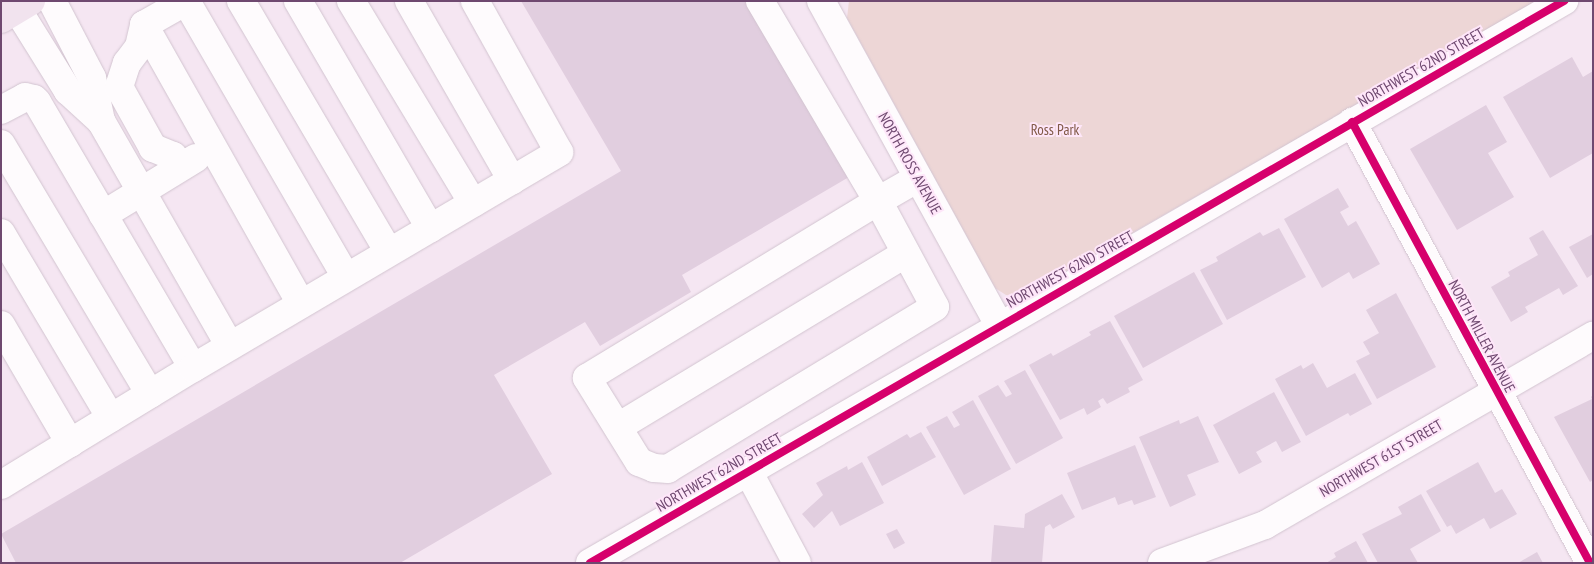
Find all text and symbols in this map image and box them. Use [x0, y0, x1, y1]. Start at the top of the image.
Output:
street label: NORTHWEST 62ND STREET [1355, 23, 1487, 111]
street label: NORTH ROSS AVENUE [875, 109, 945, 217]
park label: Ross Park [1031, 121, 1079, 139]
street label: NORTHWEST 62ND STREET [1003, 226, 1137, 312]
street label: NORTH MILLER AVENUE [1445, 276, 1519, 396]
street label: NORTHWEST 61ST STREET [1316, 415, 1446, 501]
street label: NORTHWEST 62ND STREET [653, 428, 785, 516]

